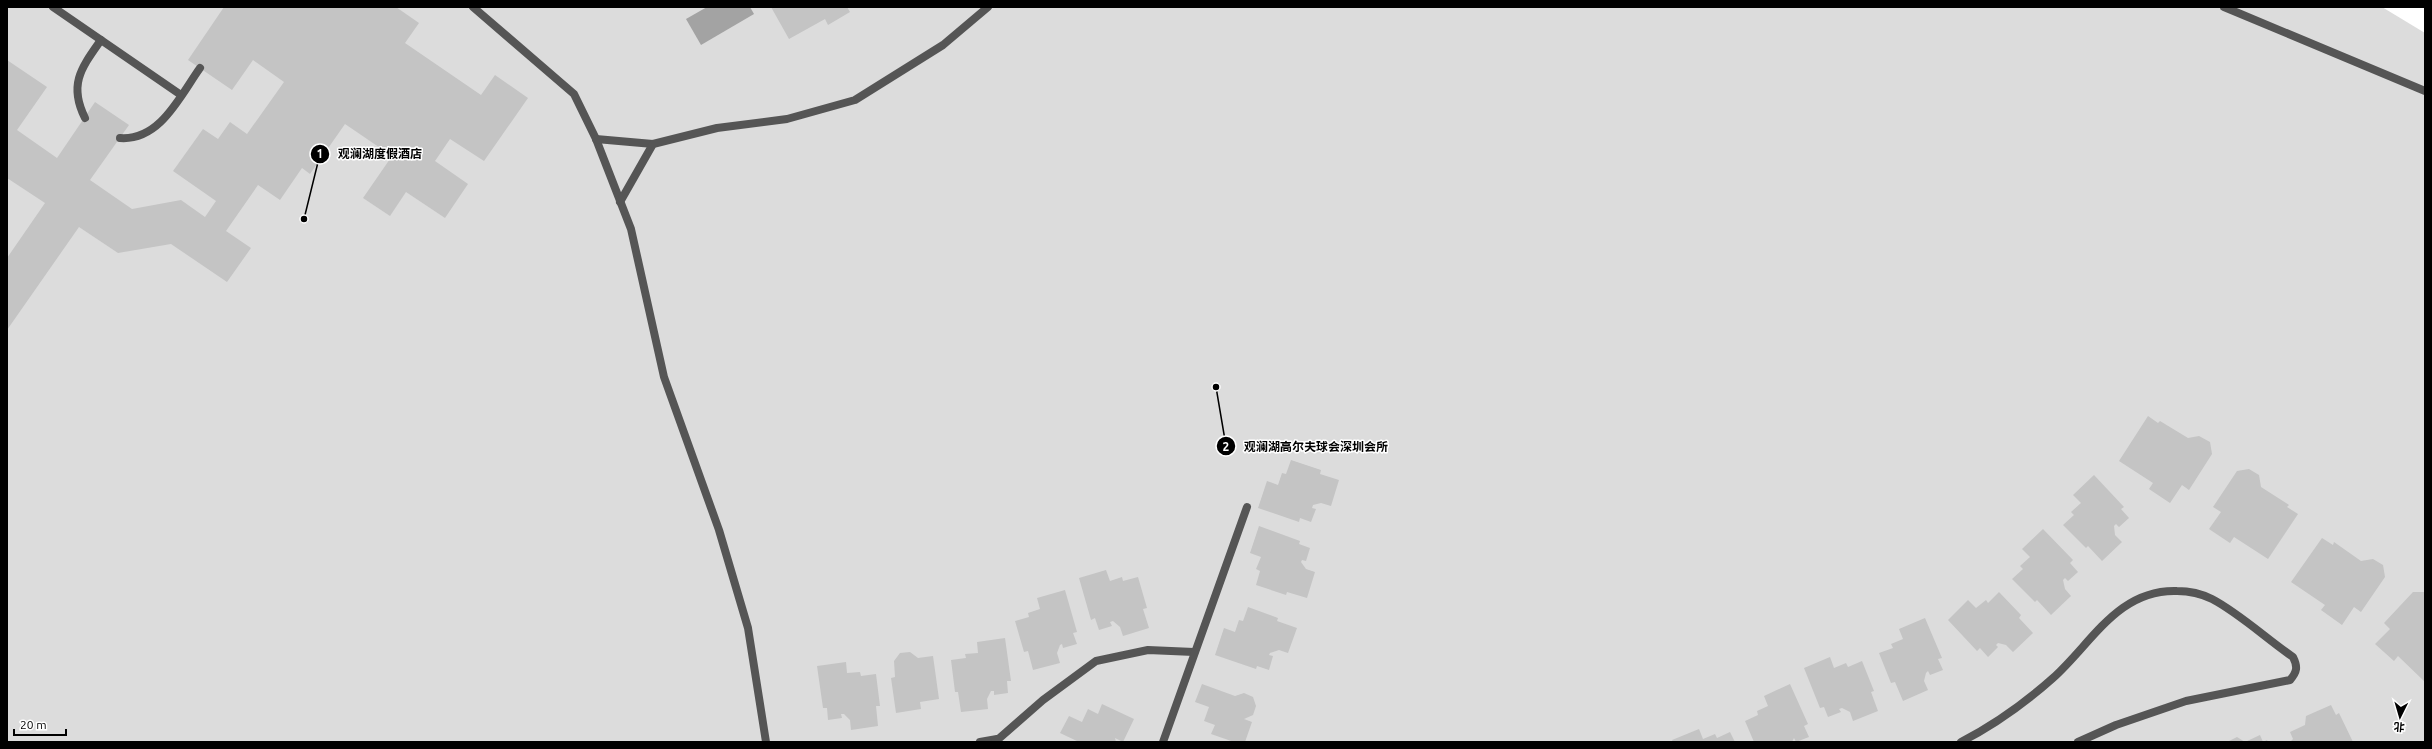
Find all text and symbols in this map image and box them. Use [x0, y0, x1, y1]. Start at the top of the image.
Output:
callout: 观澜湖度假酒店 [310, 142, 430, 166]
text: 1 [317, 147, 323, 160]
text: 观澜湖度假酒店 [338, 147, 422, 160]
callout: 观澜湖高尔夫球会深圳会所 [1216, 434, 1396, 458]
text: 2 [1223, 440, 1230, 453]
text: 观澜湖高尔夫球会深圳会所 [1244, 440, 1388, 453]
north arrow [2380, 697, 2420, 737]
scale bar [14, 711, 66, 737]
text: 20 m [20, 718, 47, 731]
text: 北 [2393, 721, 2405, 733]

